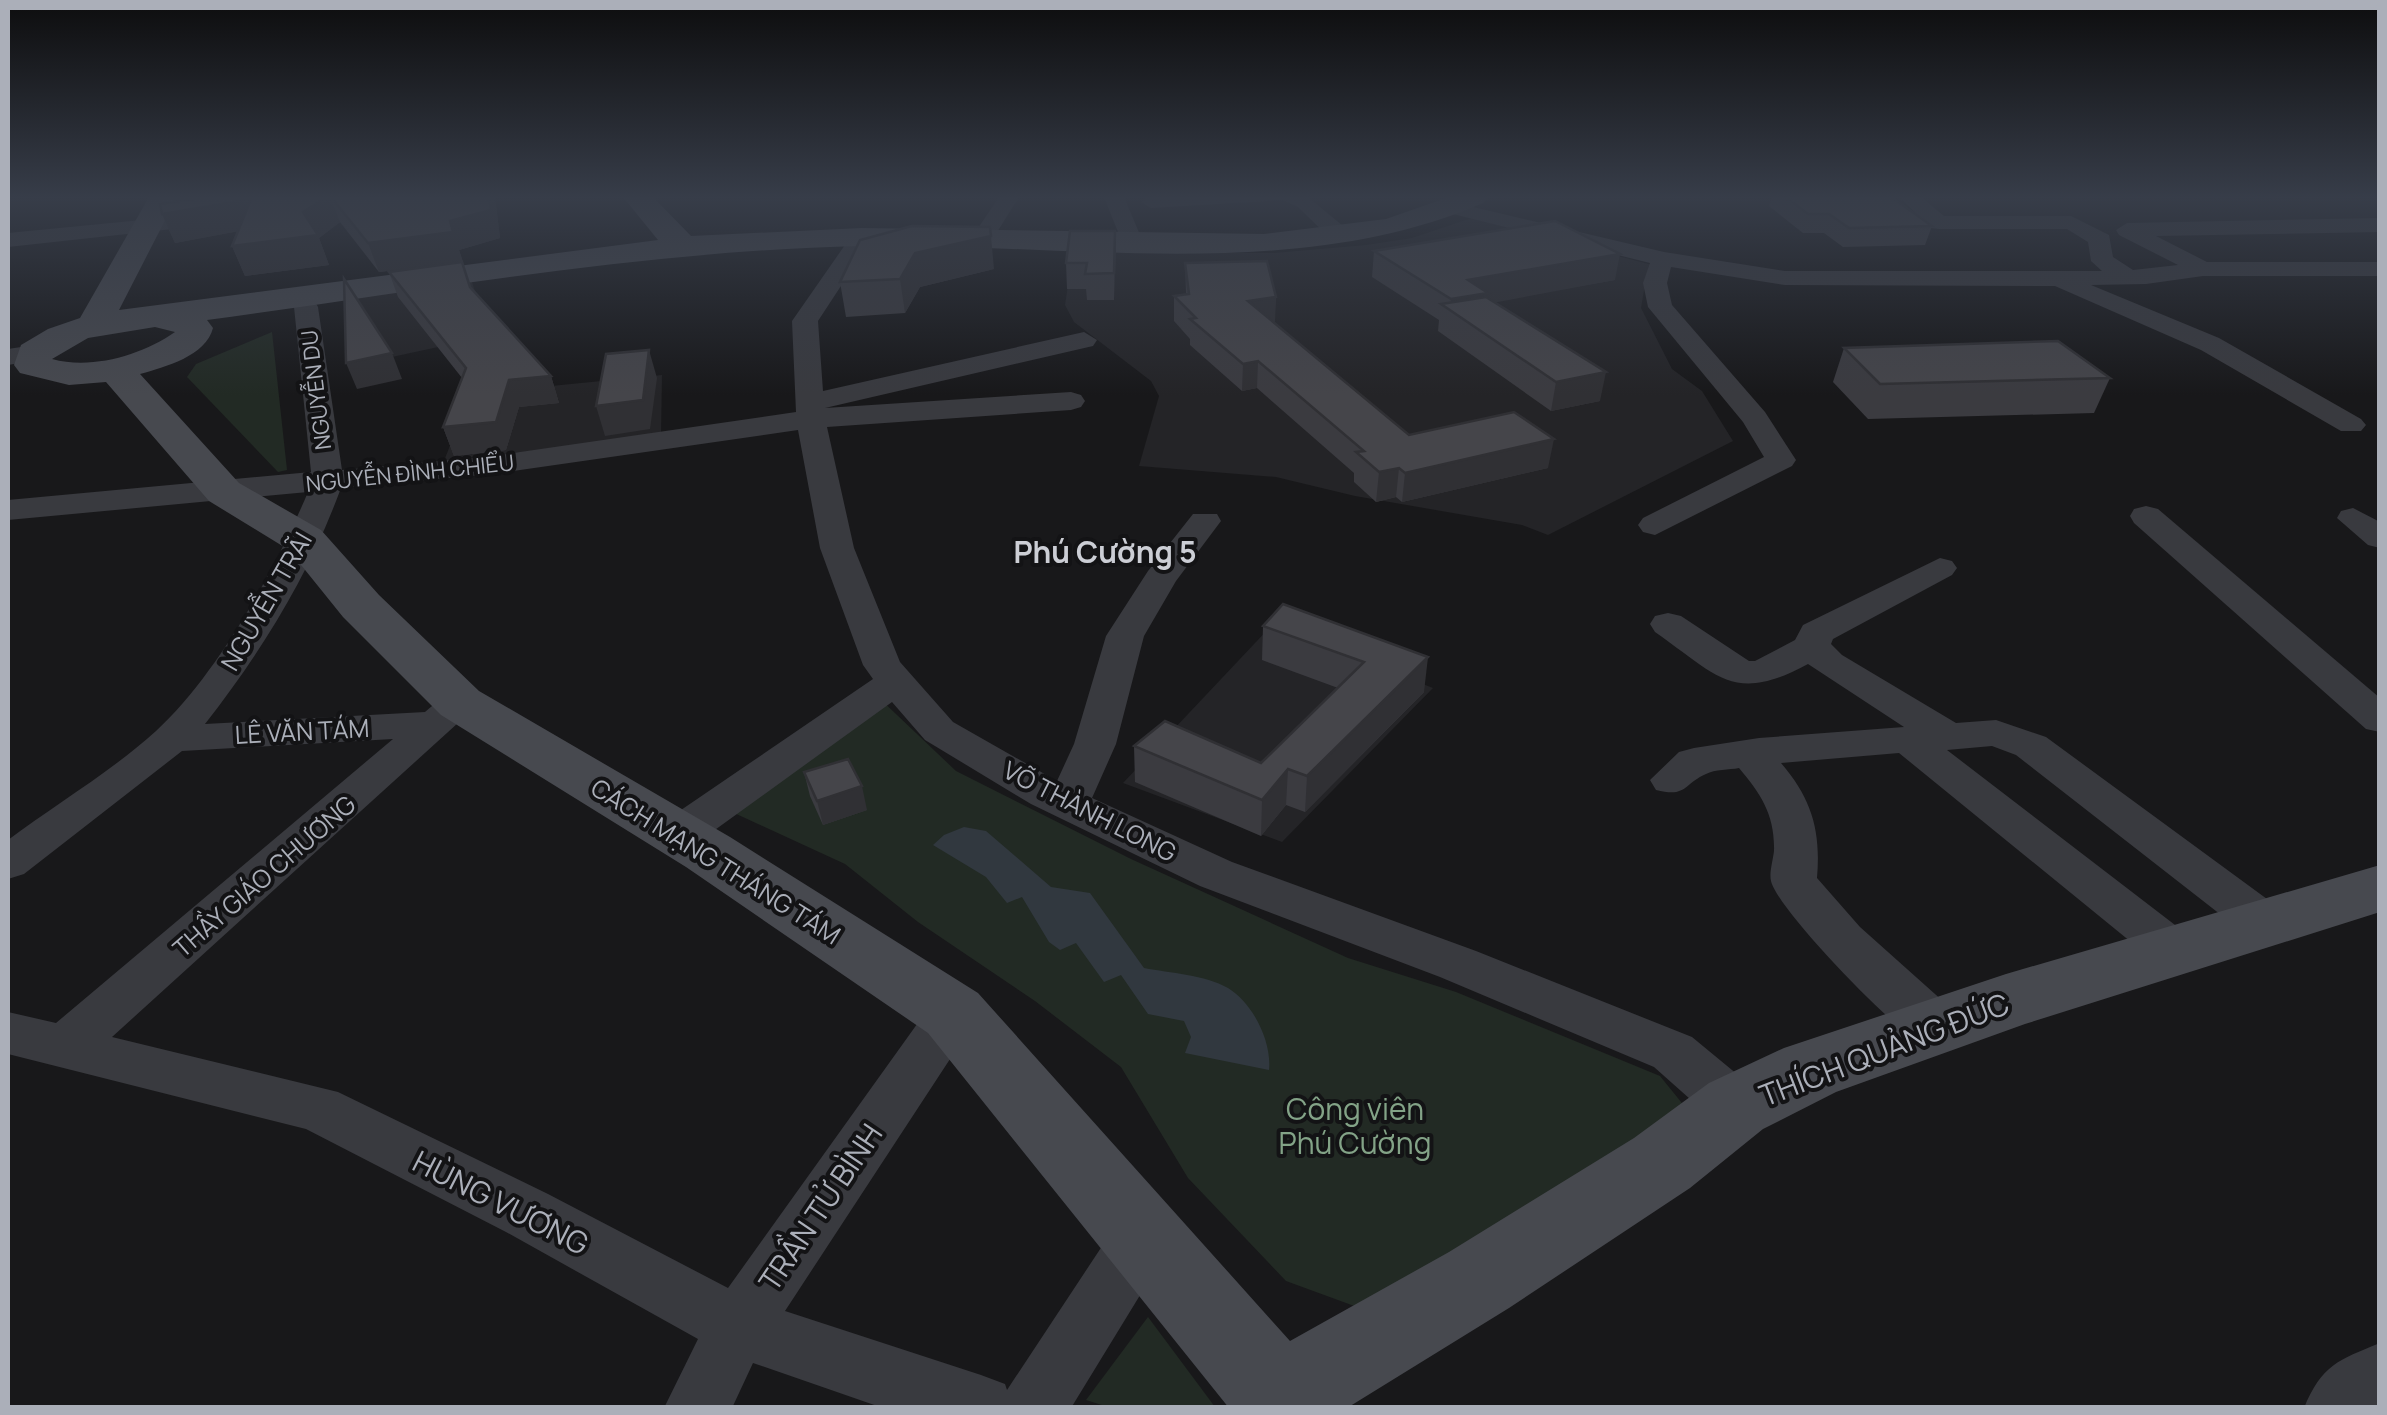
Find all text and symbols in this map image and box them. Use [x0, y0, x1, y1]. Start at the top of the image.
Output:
street label: NGUYỄN DU [293, 328, 338, 452]
street label: NGUYỄN ĐÌNH CHIỂU [304, 446, 516, 499]
street label: NGUYỄN TRÃI [211, 525, 320, 677]
district label: Phú Cường 5 [1013, 531, 1197, 572]
street label: LÊ VĂN TÁM [234, 710, 370, 752]
street label: VÕ THÀNH LONG [997, 752, 1183, 870]
street label: CÁCH MẠNG THÁNG TÁM [585, 770, 847, 952]
street label: THẦY GIÁO CHƯƠNG [165, 787, 363, 965]
street label: THÍCH QUẢNG ĐỨC [1753, 982, 2015, 1116]
park label: Công viên Phú Cường [1279, 1088, 1431, 1163]
street label: TRẦN TỬ BÌNH [748, 1115, 891, 1299]
street label: HÙNG VƯƠNG [406, 1140, 596, 1264]

